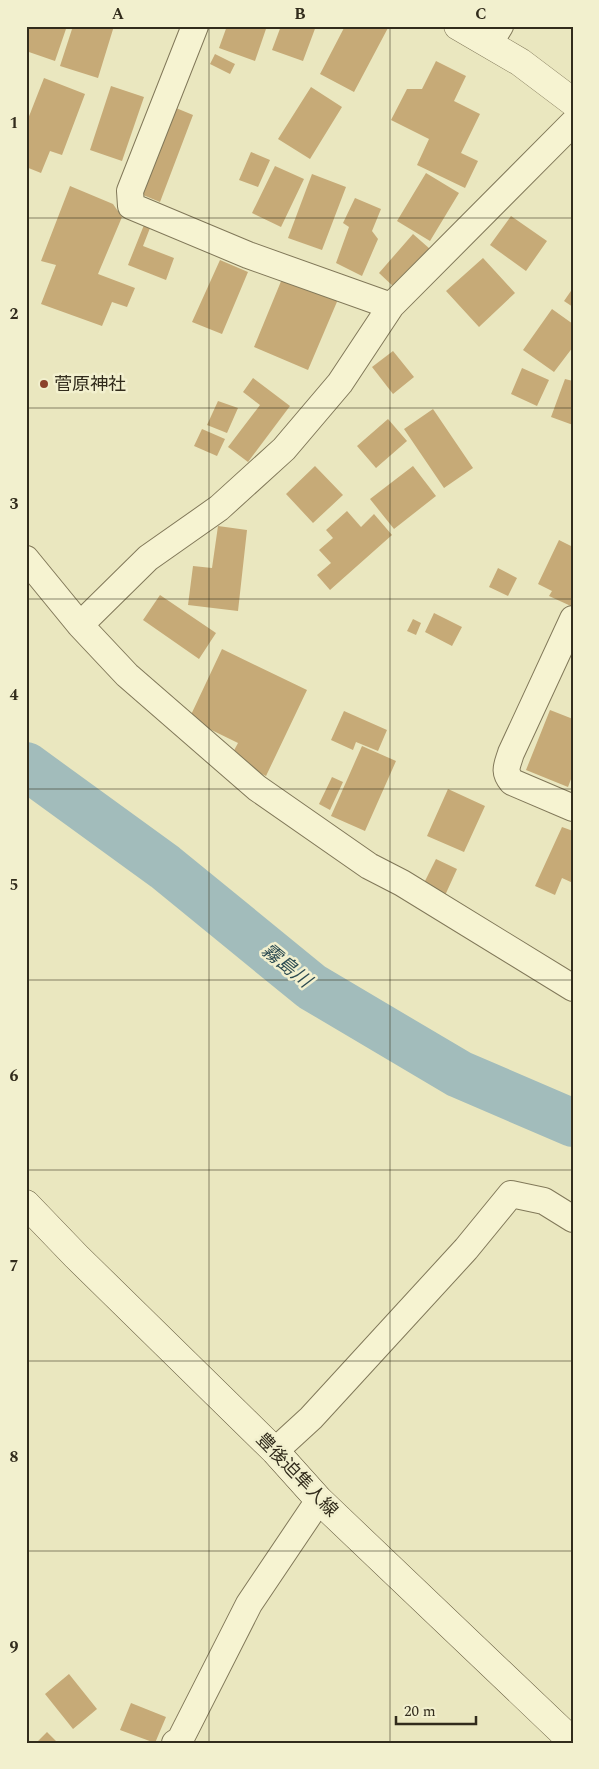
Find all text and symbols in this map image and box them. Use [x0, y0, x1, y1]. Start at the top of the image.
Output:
text: A [112, 2, 125, 26]
text: B [294, 2, 306, 26]
text: C [475, 2, 487, 26]
text: 1 [10, 111, 18, 135]
text: 2 [10, 302, 19, 326]
place label: 菅原神社 [54, 371, 126, 398]
marker: 菅原神社 [38, 378, 50, 390]
text: 3 [10, 492, 19, 516]
text: 4 [10, 683, 19, 707]
text: 5 [10, 873, 18, 897]
water label: 霧島川 [255, 937, 319, 996]
text: 6 [10, 1064, 19, 1088]
text: 7 [10, 1254, 19, 1278]
street label: 豊後迫隼人線 [250, 1427, 344, 1523]
text: 8 [10, 1445, 19, 1469]
text: 9 [10, 1635, 19, 1659]
scale bar [396, 1694, 476, 1726]
text: 20 m [404, 1700, 436, 1723]

